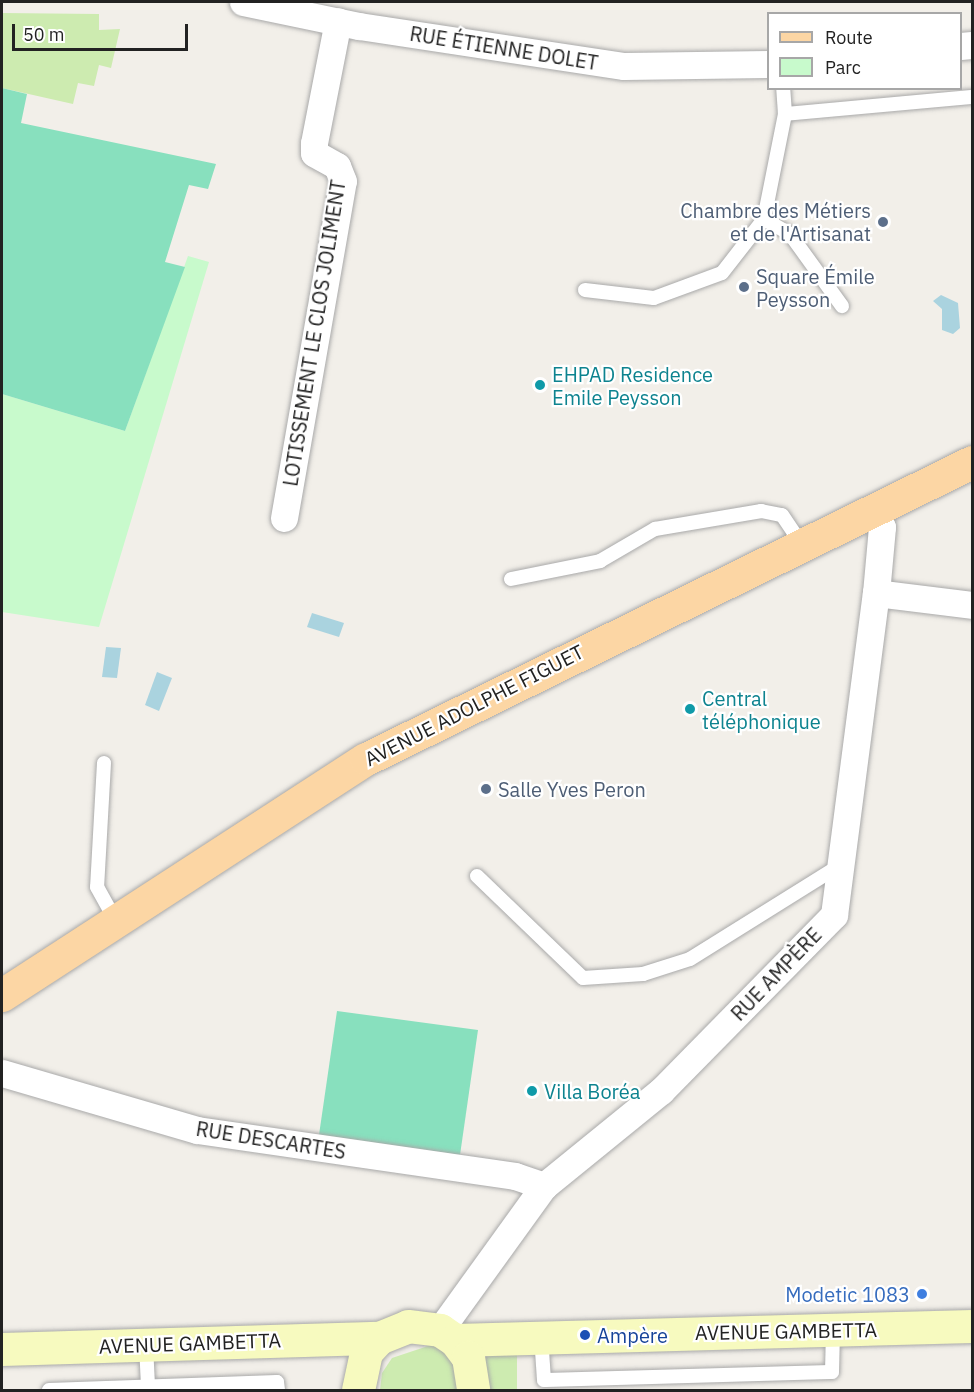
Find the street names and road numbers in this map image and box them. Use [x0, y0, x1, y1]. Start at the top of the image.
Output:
street label: RUE ÉTIENNE DOLET [408, 21, 600, 75]
street label: LOTISSEMENT LE CLOS JOLIMENT [278, 178, 350, 488]
street label: AVENUE ADOLPHE FIGUET [360, 639, 588, 771]
street label: RUE AMPÈRE [726, 923, 826, 1025]
street label: RUE DESCARTES [194, 1116, 348, 1164]
street label: AVENUE GAMBETTA [695, 1317, 877, 1345]
street label: AVENUE GAMBETTA [98, 1328, 282, 1358]

